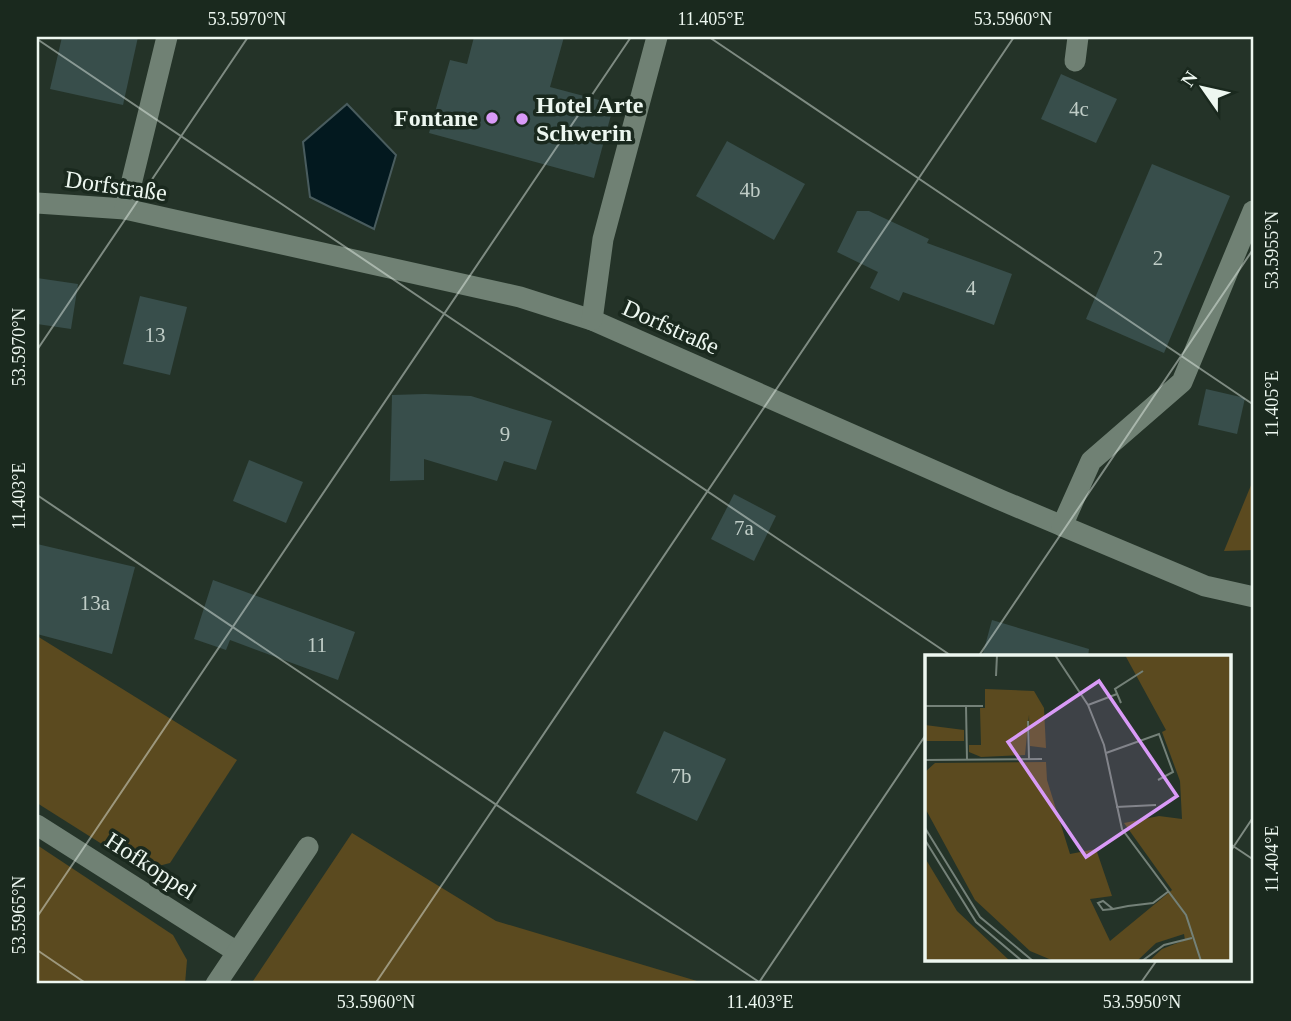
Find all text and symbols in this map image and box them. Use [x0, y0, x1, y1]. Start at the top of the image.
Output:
text: 53.5970°N [208, 9, 286, 29]
text: 11.405°E [677, 9, 745, 29]
text: 53.5960°N [974, 9, 1052, 29]
north arrow [1168, 52, 1238, 122]
text: N [1177, 67, 1202, 90]
place label: Hotel Arte Schwerin [536, 92, 644, 146]
house number: 4c [1069, 97, 1089, 121]
place label: Fontane [394, 105, 478, 131]
marker: Fontane [484, 110, 500, 126]
marker: Hotel Arte Schwerin [514, 111, 530, 127]
street label: Dorfstraße [63, 166, 169, 206]
house number: 4b [740, 178, 761, 202]
text: 53.5955°N [1262, 211, 1282, 289]
house number: 2 [1153, 246, 1163, 270]
house number: 4 [966, 276, 977, 300]
street label: Dorfstraße [619, 294, 723, 360]
text: 53.5970°N [9, 308, 29, 386]
house number: 13 [145, 323, 166, 347]
text: 11.405°E [1262, 370, 1282, 438]
house number: 9 [500, 422, 510, 446]
text: 11.403°E [9, 462, 29, 530]
house number: 7a [734, 516, 755, 540]
house number: 13a [80, 591, 111, 615]
house number: 11 [307, 633, 327, 657]
inset map [925, 655, 1232, 962]
house number: 7b [671, 764, 692, 788]
text: 11.404°E [1262, 825, 1282, 893]
street label: Hofkoppel [101, 827, 201, 905]
text: 53.5965°N [9, 876, 29, 954]
text: 53.5960°N [337, 992, 415, 1012]
text: 11.403°E [726, 992, 794, 1012]
text: 53.5950°N [1103, 992, 1181, 1012]

